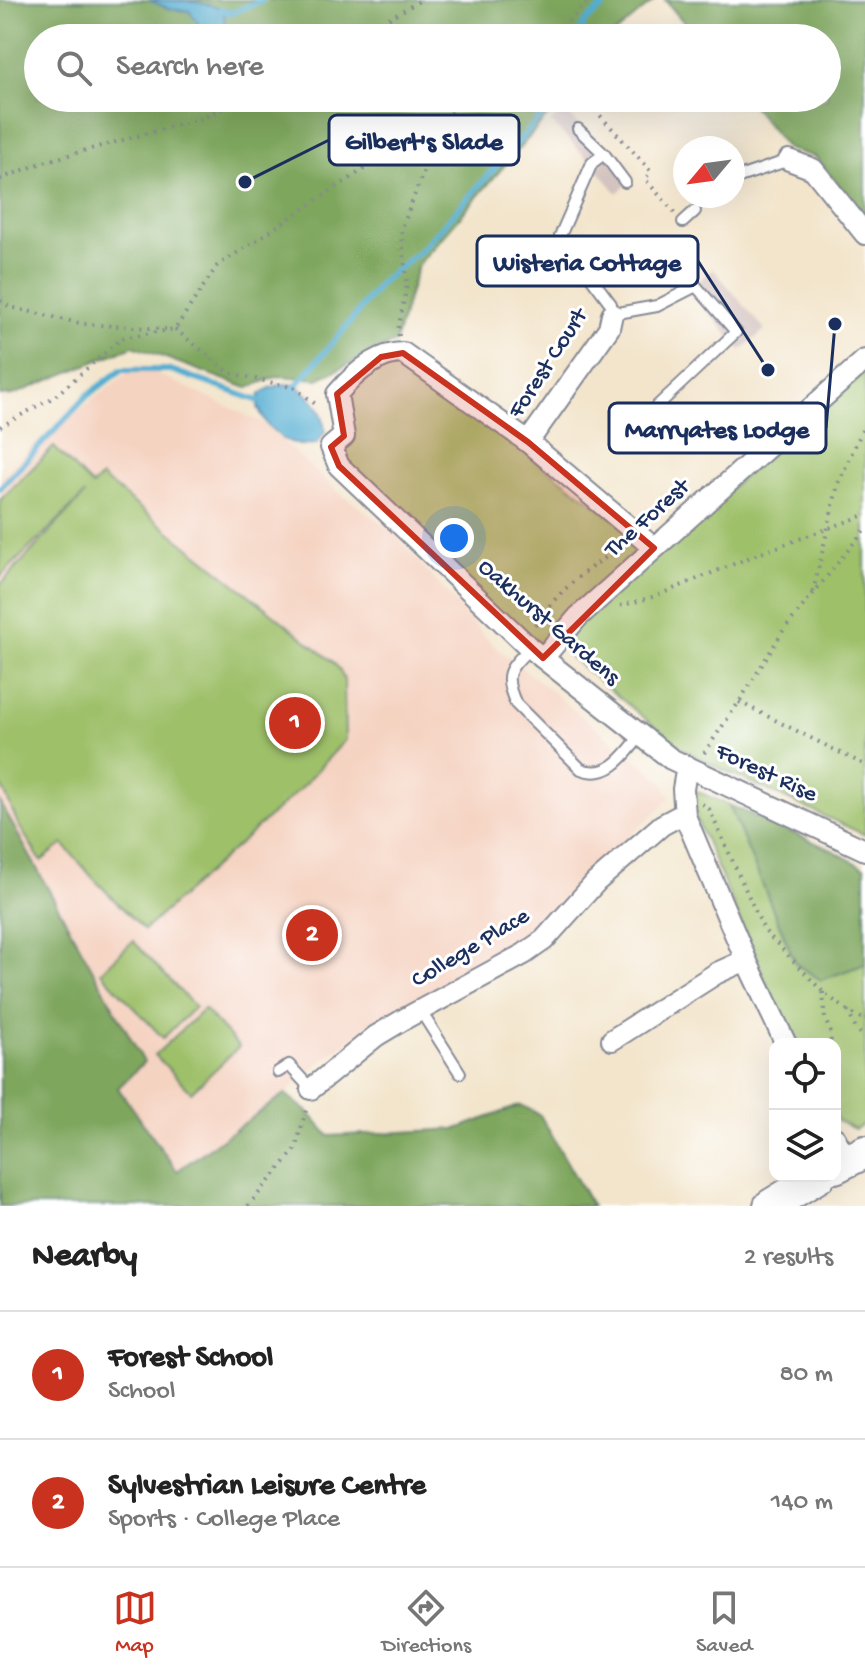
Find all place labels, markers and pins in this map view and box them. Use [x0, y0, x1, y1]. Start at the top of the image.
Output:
callout: Gilbert's Slade [329, 115, 519, 165]
callout: Wisteria Cottage [477, 236, 698, 286]
callout: Marryates Lodge [609, 403, 826, 453]
pin: 1 [269, 693, 321, 753]
pin: 2 [286, 905, 338, 965]

